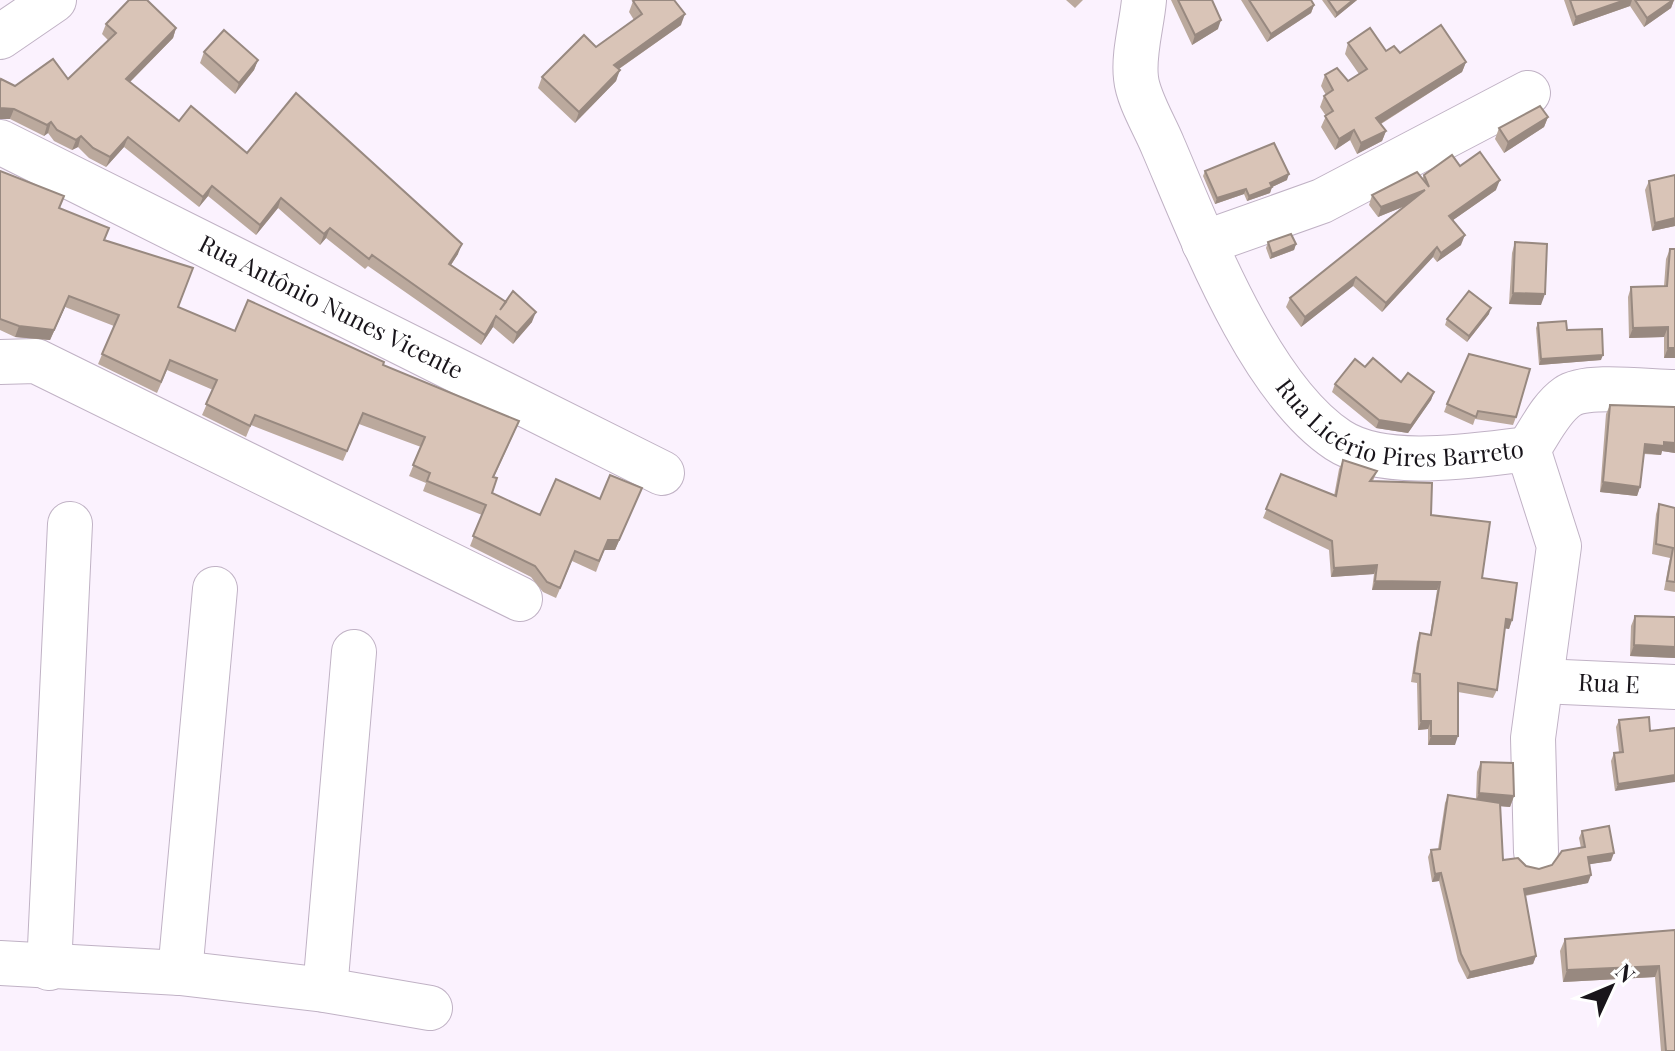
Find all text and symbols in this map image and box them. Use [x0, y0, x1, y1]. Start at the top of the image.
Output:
street label: Rua Antônio Nunes Vicente [194, 226, 469, 385]
street label: Rua Licério Pires Barreto [1270, 371, 1525, 473]
street label: Rua E [1577, 665, 1641, 699]
north arrow [1571, 947, 1651, 1027]
text: N [1610, 956, 1642, 989]

